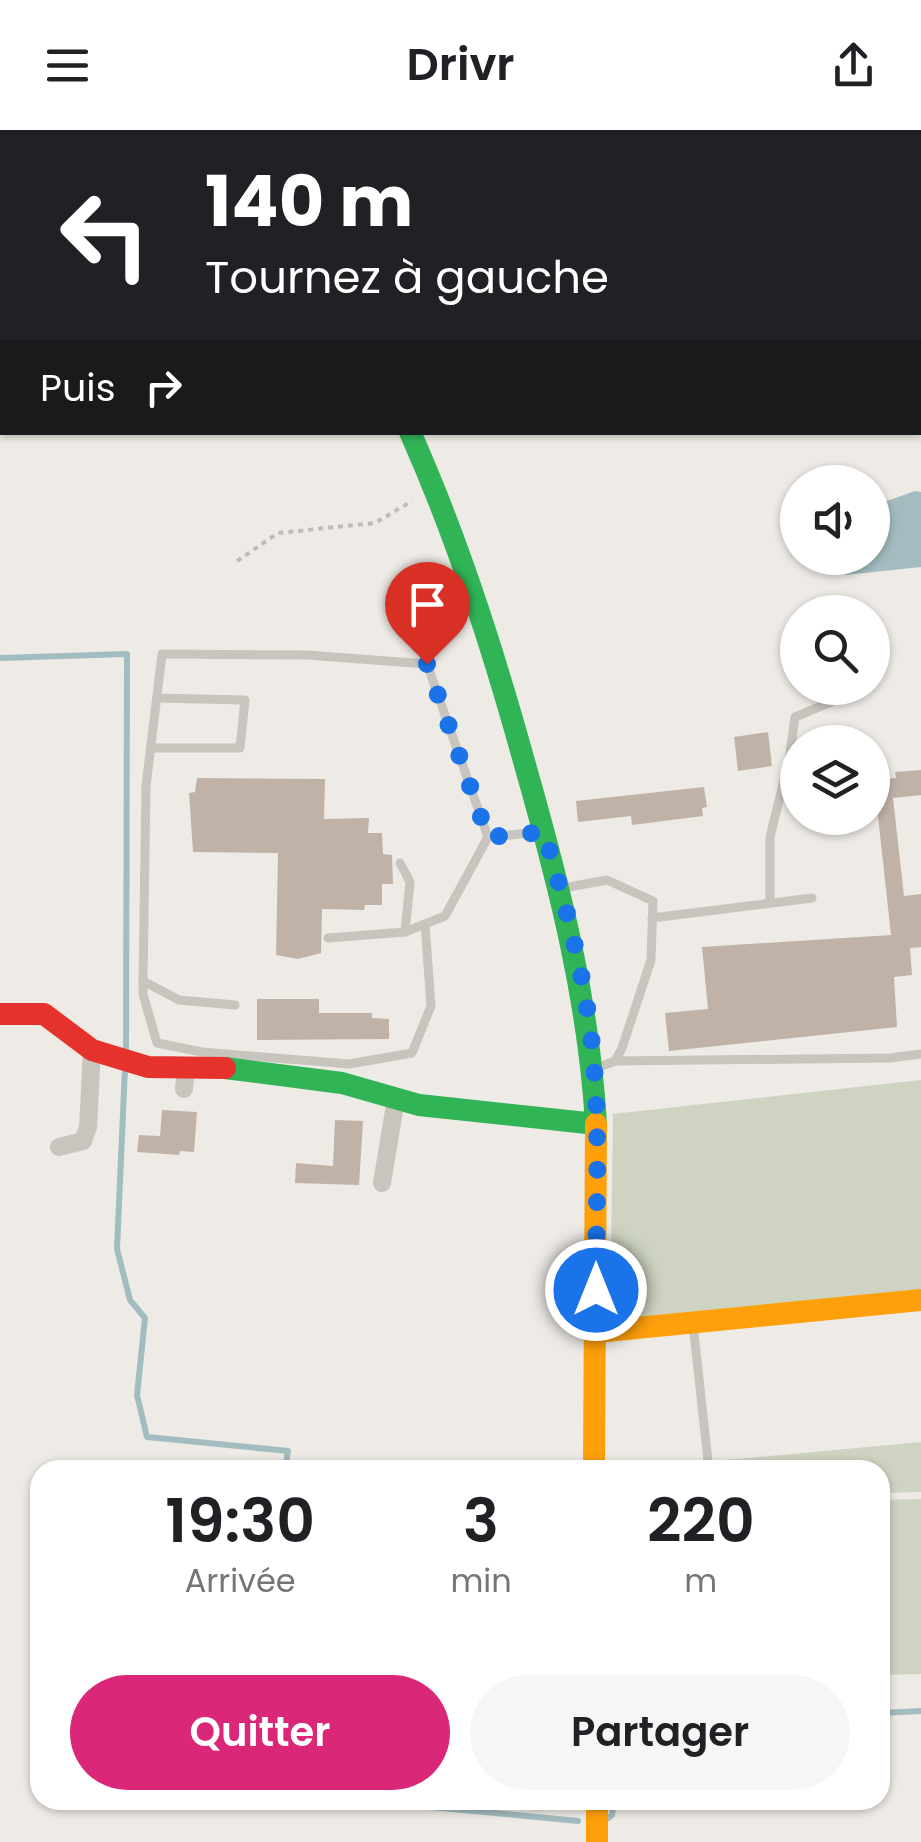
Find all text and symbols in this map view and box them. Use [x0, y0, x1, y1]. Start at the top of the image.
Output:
text: Drivr [406, 33, 515, 96]
icon: menu [40, 38, 95, 93]
icon: share [826, 38, 881, 93]
text: 140 m [205, 152, 413, 251]
icon: left [40, 170, 170, 300]
text: Tournez à gauche [205, 246, 609, 309]
icon: right [136, 360, 191, 415]
text: Puis [40, 361, 116, 414]
map controls [780, 465, 890, 835]
button: sound [780, 465, 890, 575]
pin [385, 562, 470, 665]
icon: arrive [400, 577, 455, 632]
button: search [780, 595, 890, 705]
button: layers [780, 725, 890, 835]
position arrow [544, 1238, 648, 1342]
text: 19:30 [165, 1479, 315, 1563]
text: 3 [463, 1479, 499, 1563]
text: 220 [647, 1479, 755, 1563]
text: Arrivée [185, 1558, 296, 1603]
text: min [450, 1558, 512, 1603]
text: m [684, 1558, 717, 1603]
button: Quitter [70, 1675, 450, 1790]
button: Partager [470, 1675, 850, 1790]

